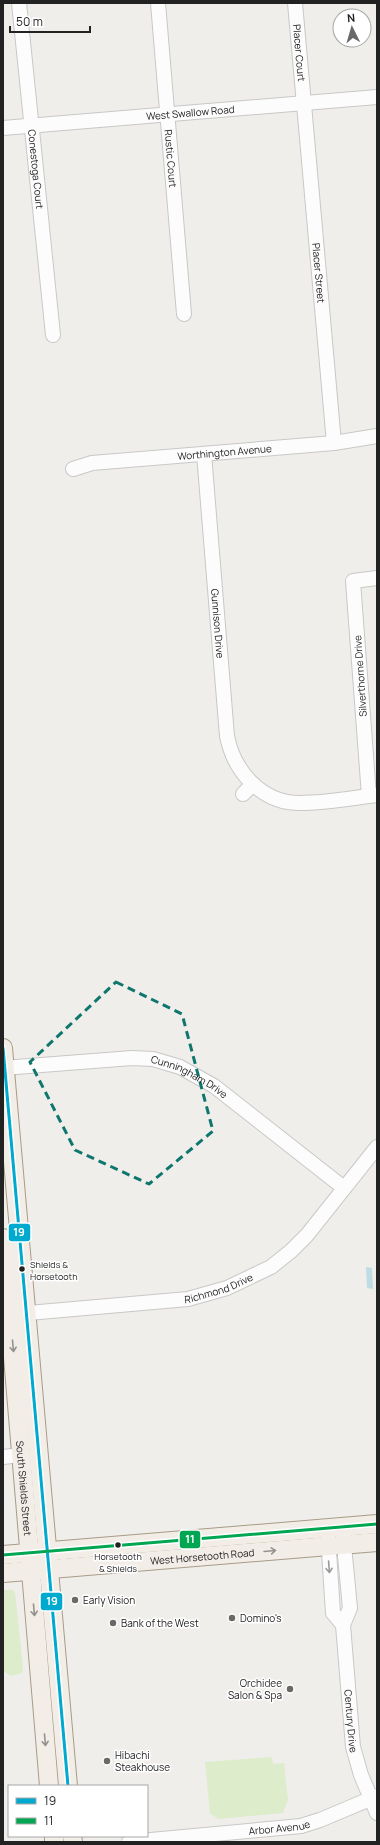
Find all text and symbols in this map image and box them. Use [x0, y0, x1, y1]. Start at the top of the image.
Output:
scale bar [10, 8, 90, 34]
north arrow [332, 8, 372, 48]
text: N [346, 10, 356, 25]
text: 50 m [16, 13, 43, 30]
street label: Placer Court [290, 24, 309, 82]
street label: West Swallow Road [145, 102, 235, 123]
street label: Conestoga Court [25, 129, 47, 210]
street label: Rustic Court [162, 129, 180, 188]
street label: Placer Street [309, 242, 329, 304]
street label: Worthington Avenue [177, 441, 272, 463]
street label: Gunnison Drive [208, 588, 228, 659]
street label: Silverthorne Drive [350, 635, 370, 717]
street label: Cunningham Drive [149, 1052, 231, 1101]
line badge: 19 [8, 1223, 31, 1242]
text: 19 [13, 1224, 25, 1239]
place label: Shields & Horsetooth [30, 1258, 78, 1283]
marker: Shields & Horsetooth [17, 1264, 27, 1274]
street label: Richmond Drive [184, 1270, 255, 1306]
one-way arrow [9, 1339, 16, 1352]
street label: South Shields Street [13, 1440, 35, 1536]
line badge: 11 [179, 1530, 201, 1549]
text: 11 [185, 1531, 195, 1546]
marker: Horsetooth & Shields [113, 1540, 123, 1550]
street label: West Horsetooth Road [150, 1545, 255, 1568]
one-way arrow [263, 1548, 276, 1555]
place label: Horsetooth & Shields [94, 1550, 142, 1575]
one-way arrow [326, 1560, 333, 1573]
line badge: 19 [40, 1592, 63, 1611]
text: 19 [46, 1593, 58, 1608]
place label: Early Vision [83, 1593, 135, 1607]
marker: Early Vision [70, 1595, 80, 1605]
one-way arrow [30, 1603, 38, 1616]
place label: Domino's [240, 1611, 282, 1625]
marker: Domino's [227, 1613, 237, 1623]
place label: Bank of the West [121, 1616, 199, 1630]
marker: Bank of the West [108, 1618, 118, 1628]
place label: Orchidee Salon & Spa [228, 1676, 282, 1702]
marker: Orchidee Salon & Spa [285, 1684, 295, 1694]
street label: Century Drive [341, 1689, 361, 1754]
one-way arrow [42, 1733, 49, 1746]
place label: Hibachi Steakhouse [115, 1748, 170, 1774]
marker: Hibachi Steakhouse [102, 1756, 112, 1766]
legend [8, 1785, 148, 1837]
text: 19 [44, 1792, 56, 1809]
text: 11 [44, 1812, 53, 1829]
street label: Arbor Avenue [248, 1817, 312, 1838]

